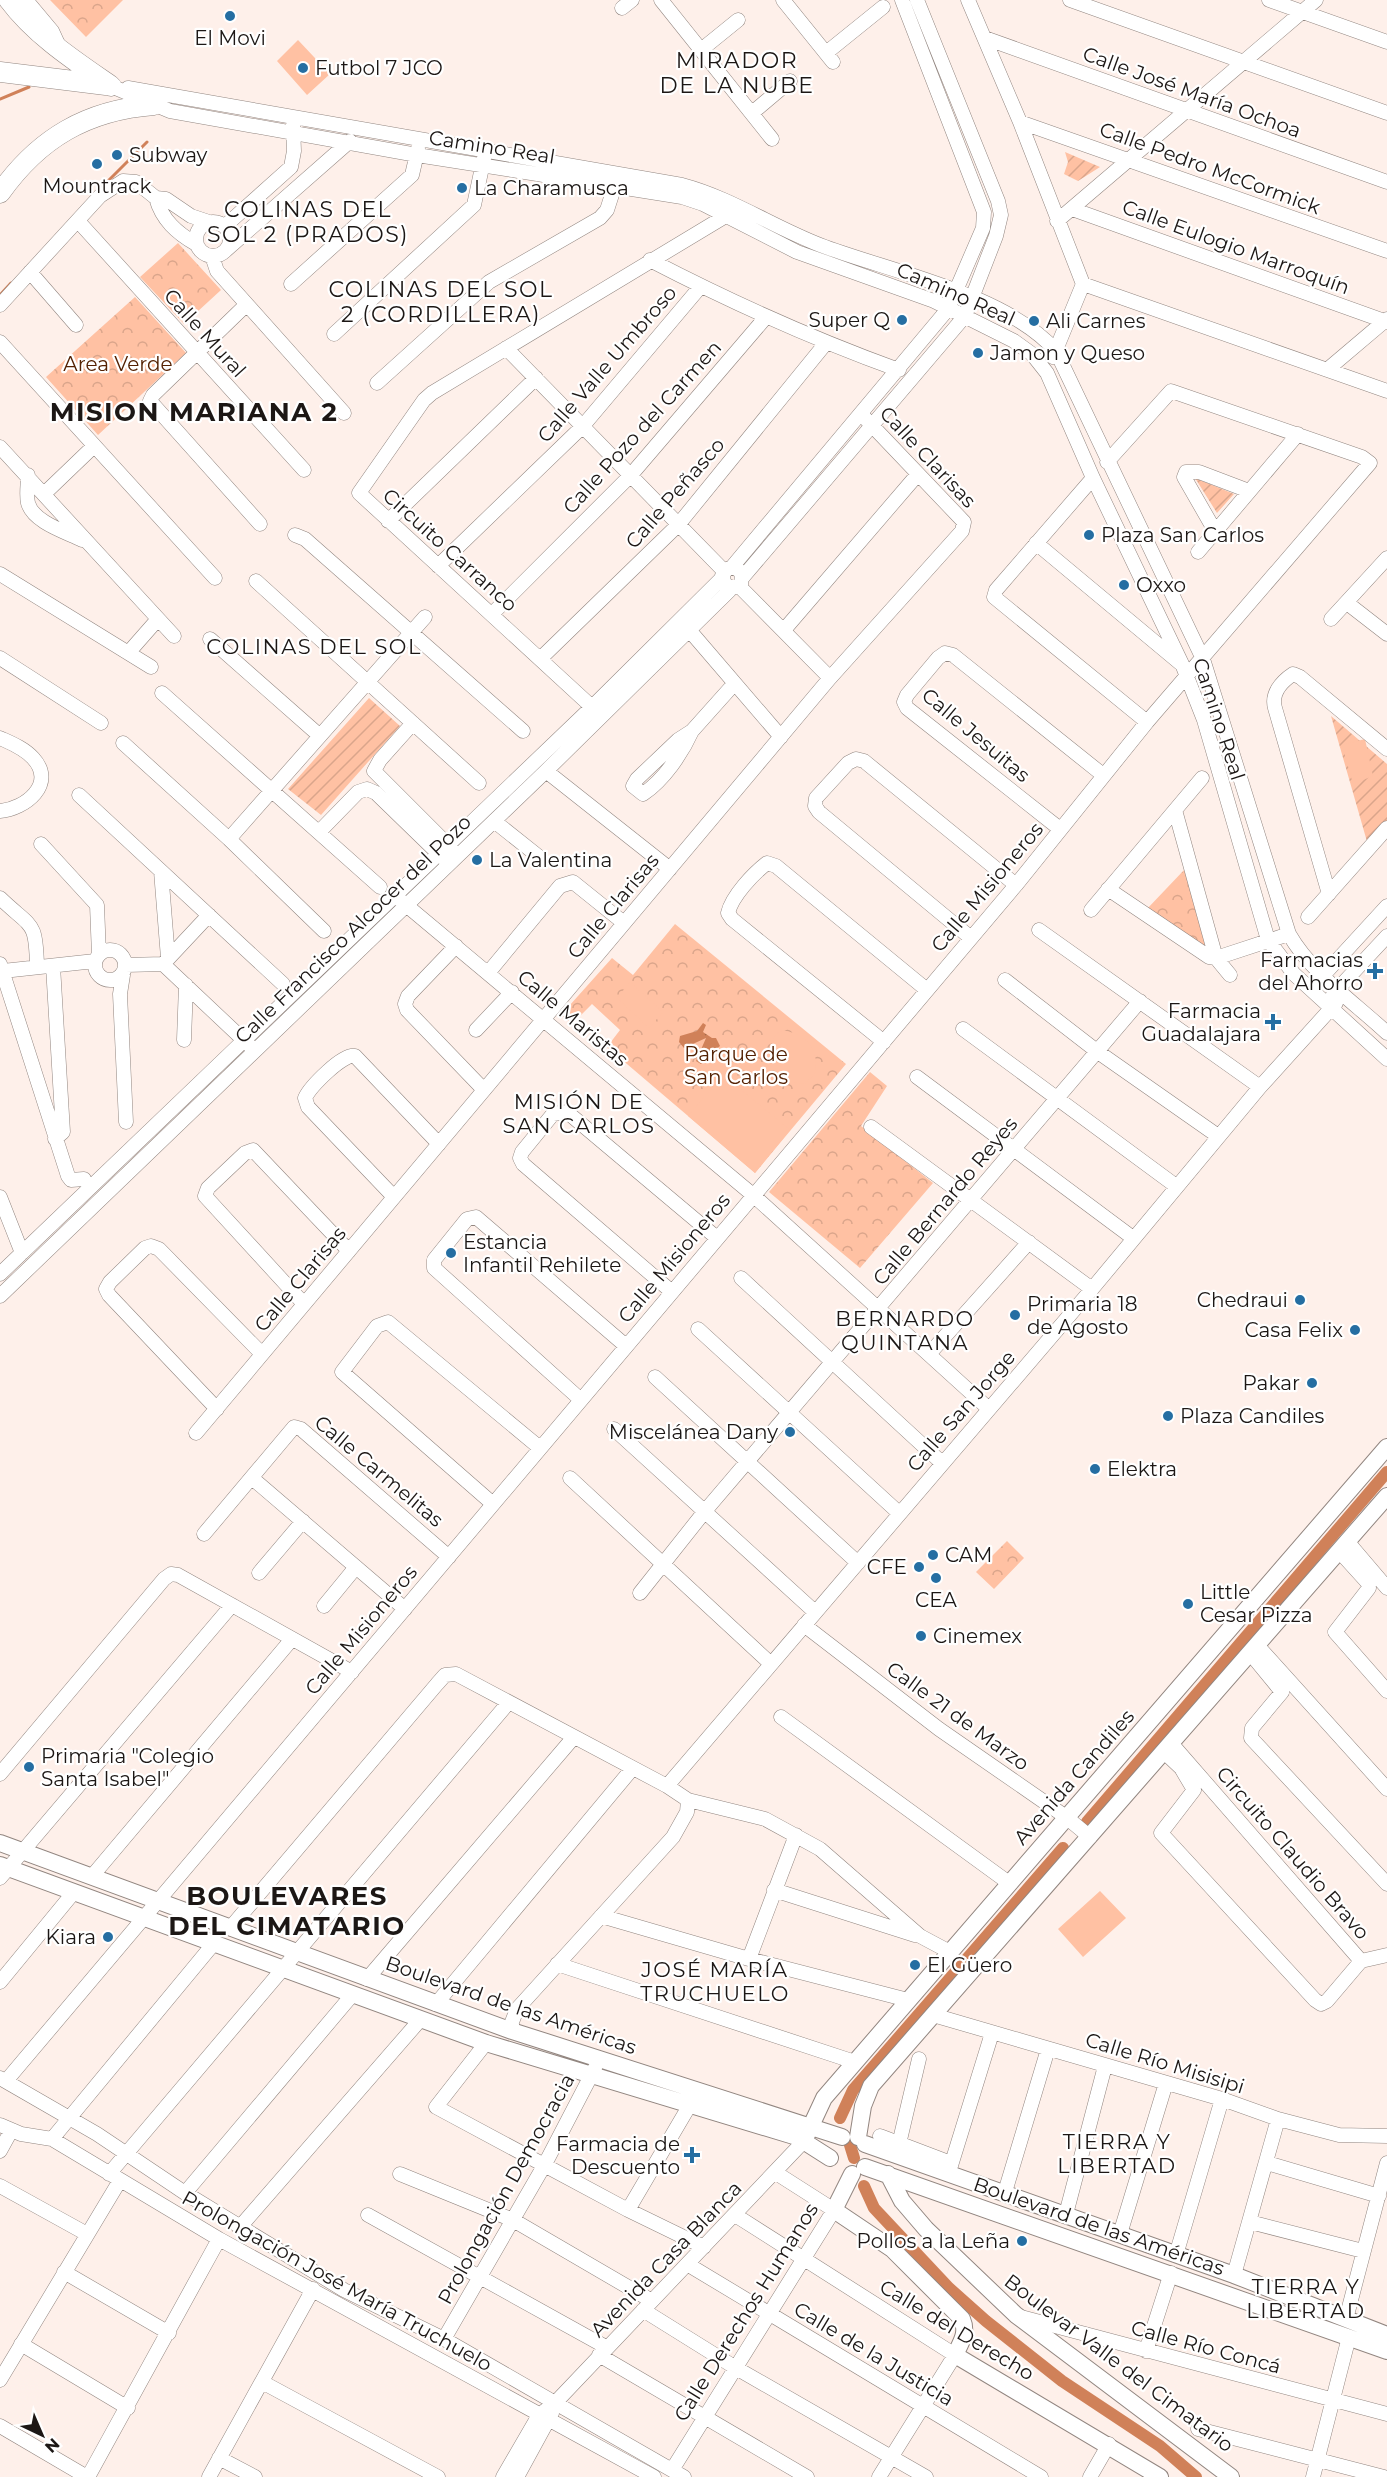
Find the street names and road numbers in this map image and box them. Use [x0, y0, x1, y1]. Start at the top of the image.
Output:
street label: Calle José María Ochoa [1080, 41, 1304, 143]
street label: Calle Pedro McCormick [1096, 117, 1324, 219]
street label: Camino Real [427, 125, 557, 169]
street label: Calle Eulogio Marroquín [1119, 195, 1353, 299]
street label: Camino Real [893, 257, 1019, 331]
street label: Calle Valle Umbroso [532, 281, 682, 447]
street label: Calle Mural [159, 284, 251, 382]
street label: Calle Pozo del Carmen [558, 335, 726, 519]
street label: Calle Clarisas [875, 401, 981, 513]
street label: Calle Peñasco [620, 433, 730, 553]
street label: Circuito Carranco [378, 483, 522, 617]
street label: Camino Real [1188, 655, 1250, 783]
street label: Calle Jesuitas [917, 683, 1035, 787]
street label: Calle Francisco Alcocer del Pozo [230, 810, 476, 1048]
street label: Calle Misioneros [926, 817, 1048, 957]
street label: Calle Clarisas [562, 848, 664, 963]
street label: Calle Maristas [513, 965, 633, 1071]
street label: Calle Bernardo Reyes [868, 1112, 1023, 1290]
street label: Calle Misioneros [613, 1188, 735, 1328]
street label: Calle Clarisas [249, 1221, 351, 1336]
street label: Calle San Jorge [902, 1345, 1020, 1477]
street label: Calle Carmelitas [310, 1410, 448, 1532]
street label: Calle Misioneros [300, 1560, 422, 1700]
street label: Calle 21 de Marzo [882, 1656, 1034, 1776]
street label: Avenida Candiles [1009, 1704, 1139, 1850]
street label: Circuito Claudio Bravo [1211, 1762, 1375, 1944]
street label: Boulevard de las Américas [382, 1951, 640, 2059]
street label: Calle Río Misisipi [1082, 2027, 1248, 2099]
street label: Prolongación Democracia [433, 2070, 579, 2308]
street label: Boulevard de las Américas [970, 2172, 1228, 2280]
street label: Avenida Casa Blanca [585, 2176, 747, 2342]
street label: Prolongación José María Truchuelo [178, 2186, 496, 2376]
street label: Calle Derechos Humanos [669, 2198, 823, 2426]
street label: Boulevar Valle del Cimatario [1000, 2269, 1238, 2457]
street label: Calle del Derecho [875, 2274, 1039, 2386]
street label: Calle de la Justicia [790, 2297, 958, 2411]
street label: Calle Río Concá [1128, 2315, 1284, 2379]

